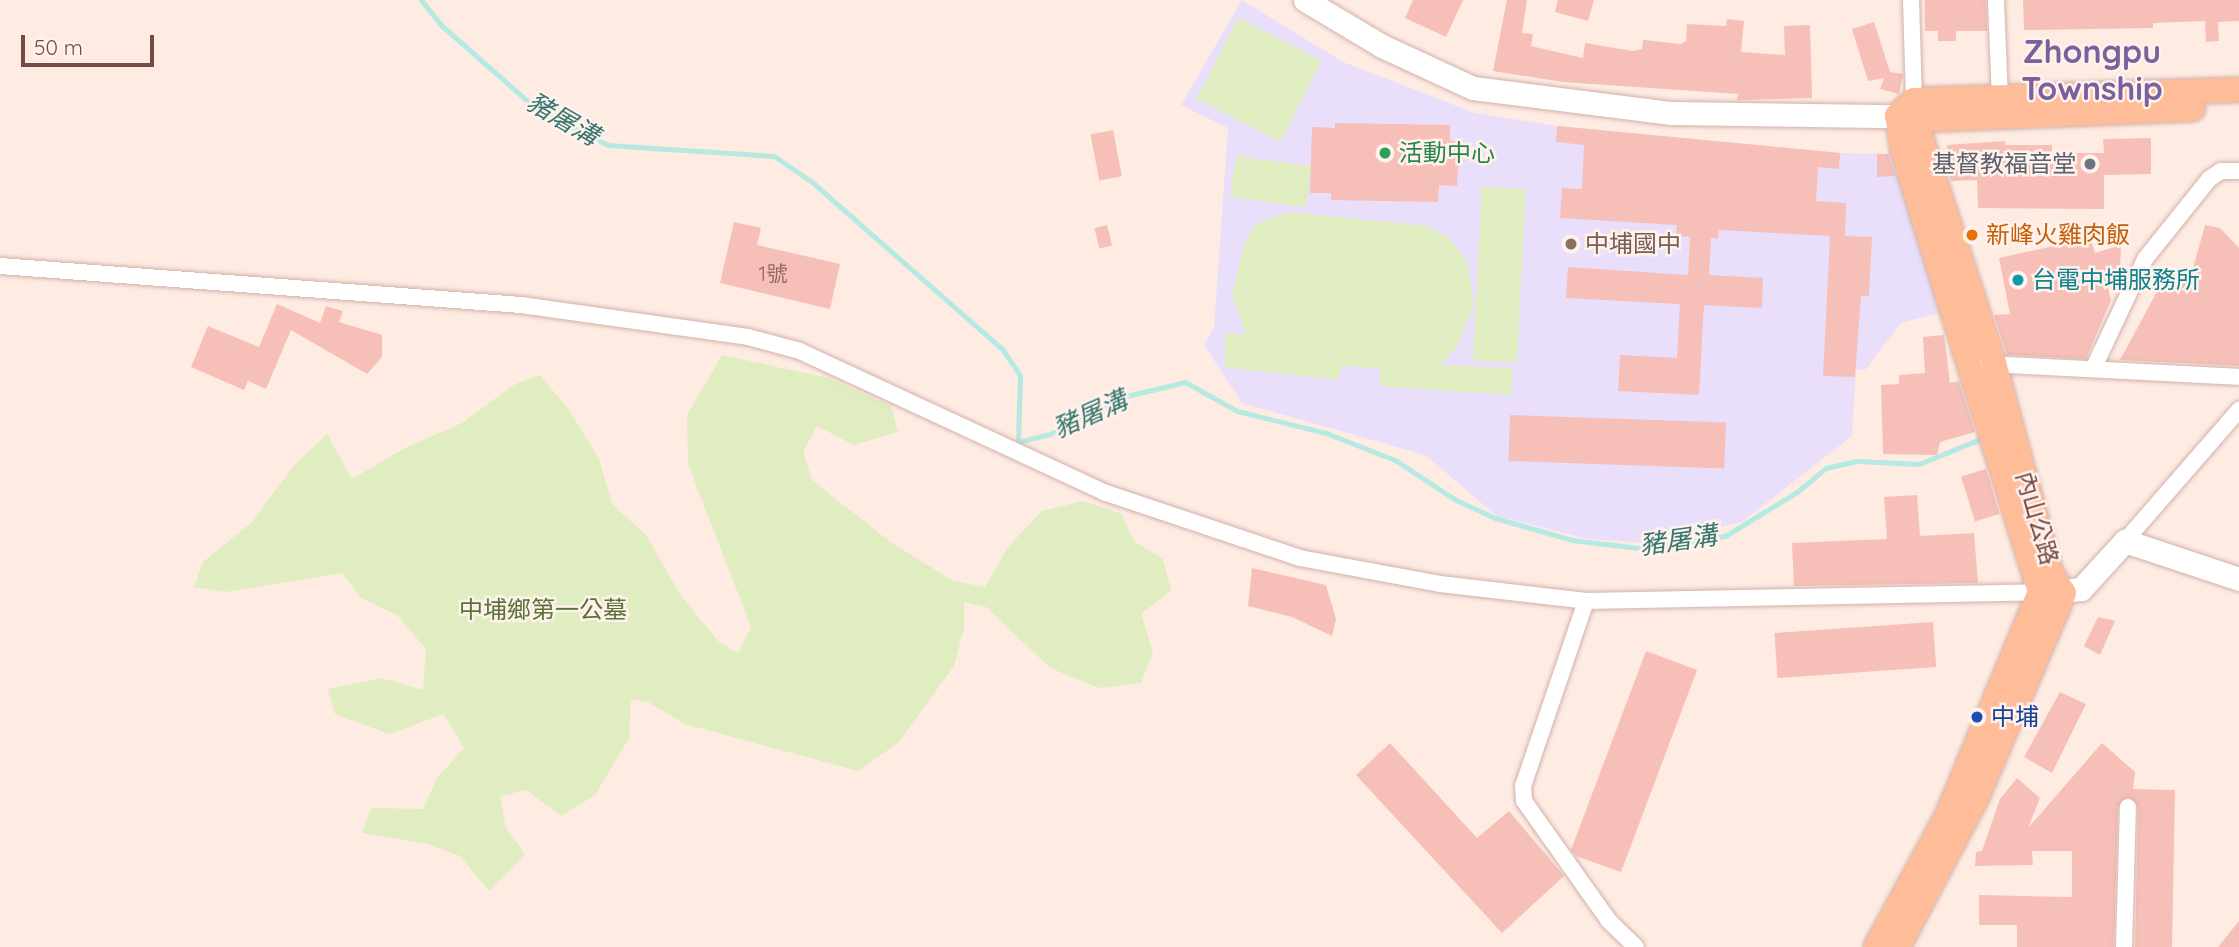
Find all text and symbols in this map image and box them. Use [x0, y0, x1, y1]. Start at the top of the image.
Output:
scale bar [24, 21, 158, 65]
district label: Zhongpu Township [2021, 33, 2163, 108]
text: 50 m [34, 34, 83, 60]
water label: 豬屠溝 [521, 86, 605, 152]
place label: 活動中心 [1399, 139, 1495, 167]
marker: 活動中心 [1377, 145, 1393, 161]
place label: 基督教福音堂 [1932, 150, 2076, 178]
marker: 基督教福音堂 [2082, 156, 2098, 172]
place label: 新峰火雞肉飯 [1986, 221, 2130, 249]
marker: 新峰火雞肉飯 [1964, 227, 1980, 243]
place label: 中埔國中 [1585, 230, 1681, 258]
marker: 中埔國中 [1563, 236, 1579, 252]
house number: 1號 [759, 260, 787, 286]
place label: 台電中埔服務所 [2032, 266, 2200, 294]
marker: 台電中埔服務所 [2010, 272, 2026, 288]
water label: 豬屠溝 [1048, 384, 1132, 444]
street label: 內山公路 [2010, 468, 2064, 568]
water label: 豬屠溝 [1637, 519, 1719, 561]
park label: 中埔鄉第一公墓 [459, 596, 627, 624]
place label: 中埔 [1991, 703, 2039, 731]
marker: 中埔 [1969, 709, 1985, 725]

